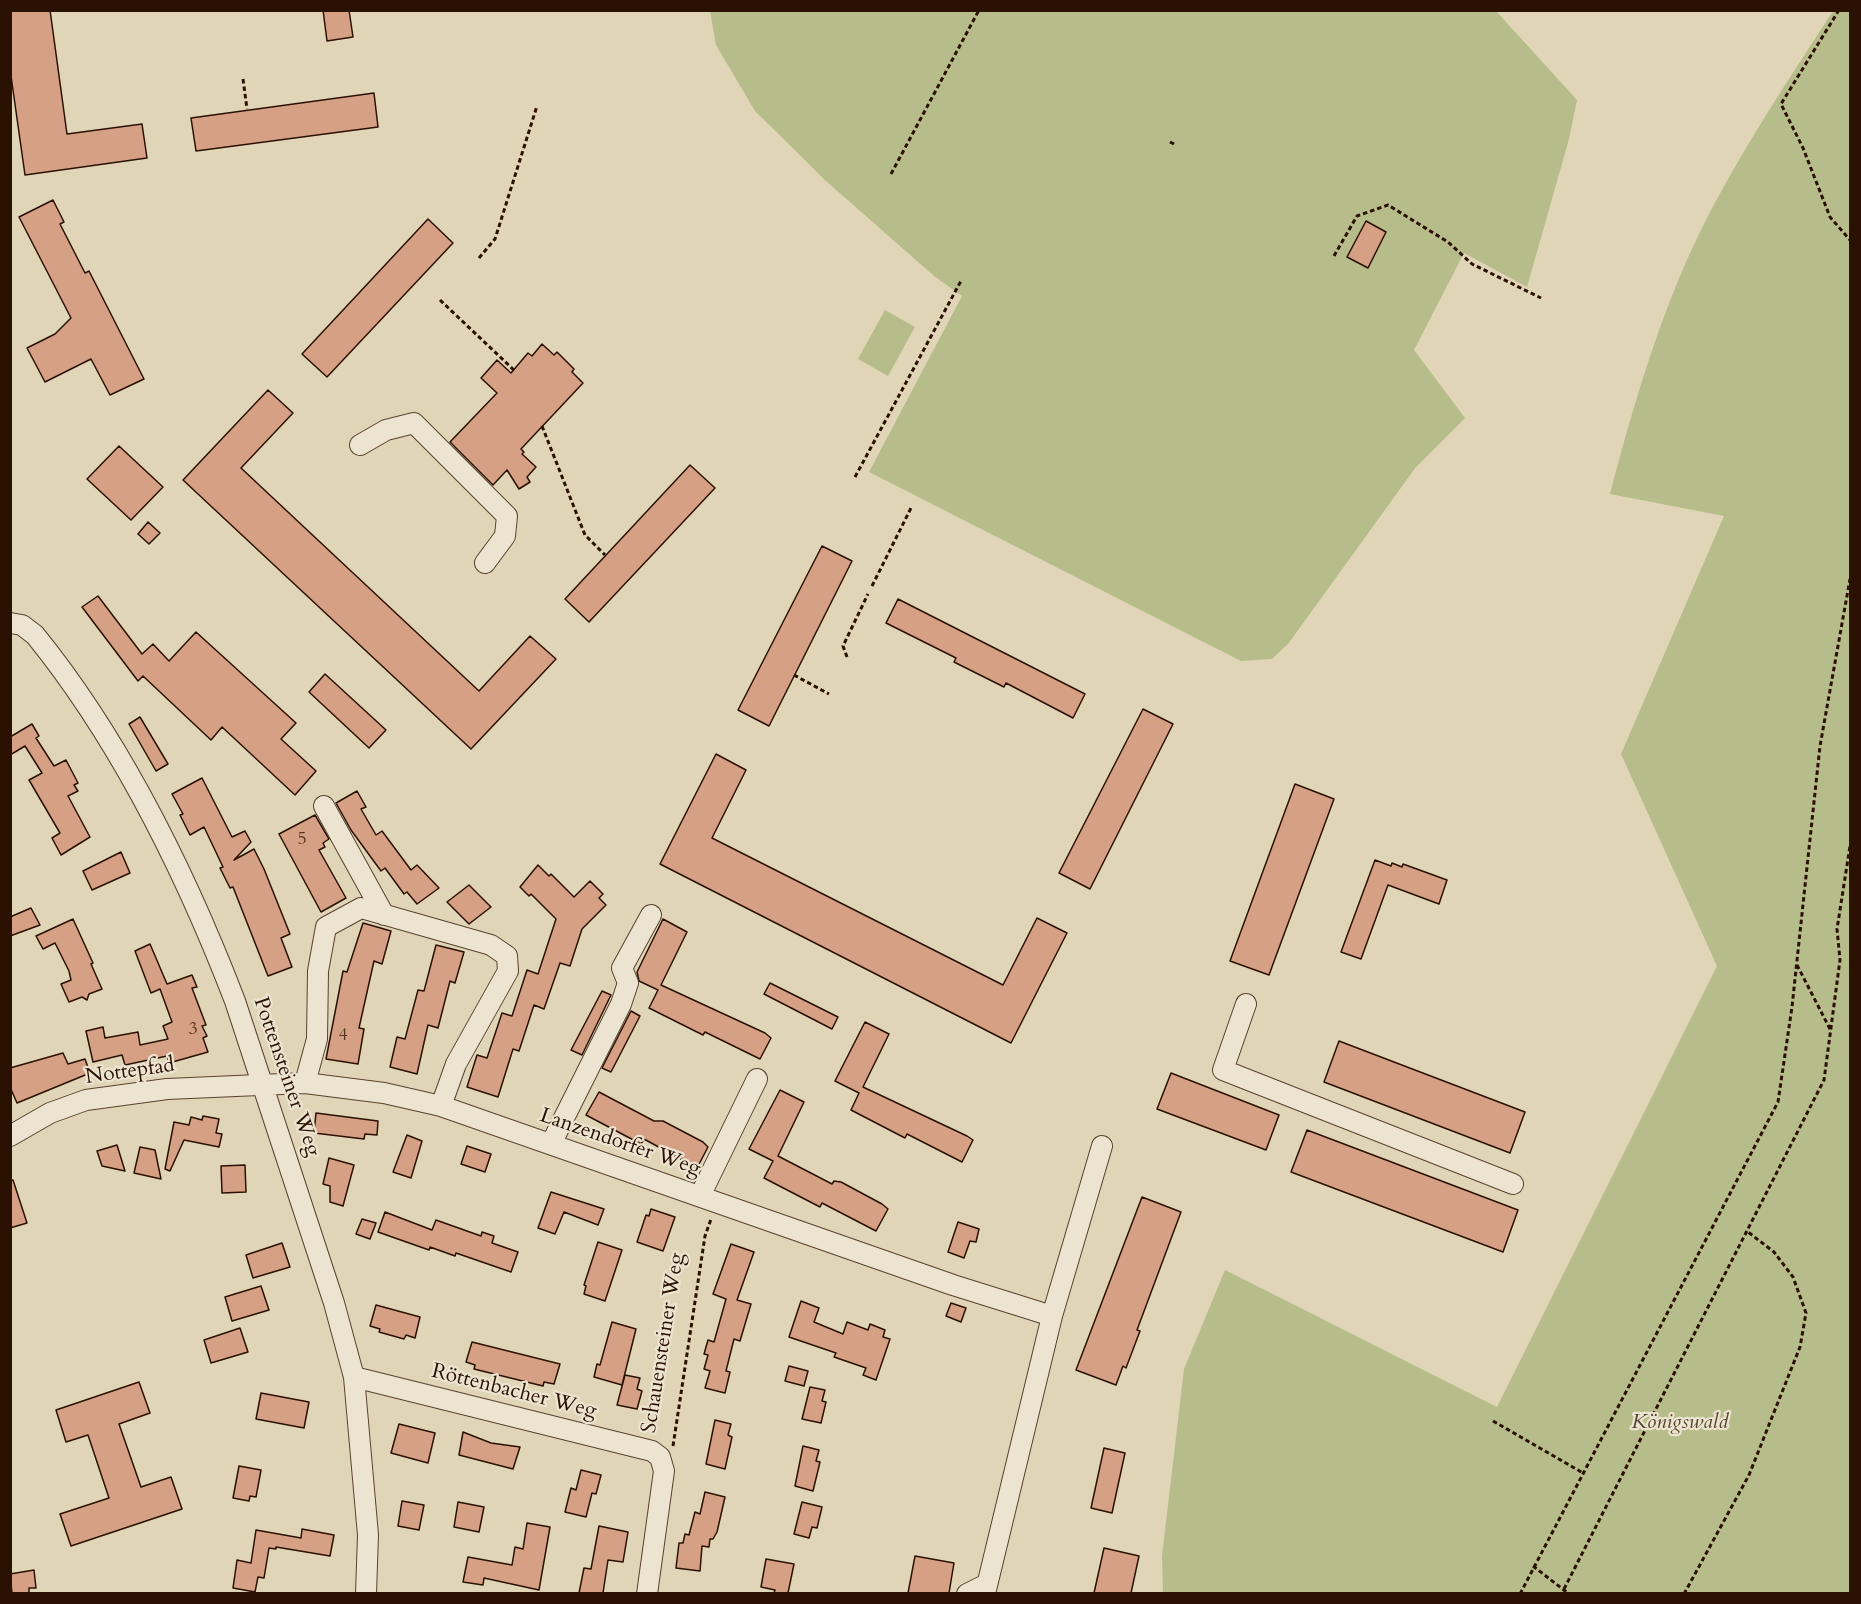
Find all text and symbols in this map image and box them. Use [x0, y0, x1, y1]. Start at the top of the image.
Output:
house number: 5 [297, 829, 307, 851]
street label: Pottensteiner Weg [247, 994, 325, 1160]
house number: 3 [188, 1019, 198, 1041]
house number: 4 [338, 1025, 348, 1047]
street label: Nottepfad [84, 1053, 176, 1091]
street label: Lanzendorfer Weg [536, 1104, 704, 1182]
street label: Schauensteiner Weg [637, 1251, 691, 1435]
street label: Röttenbacher Weg [429, 1359, 599, 1425]
park label: Königswald [1632, 1410, 1728, 1436]

